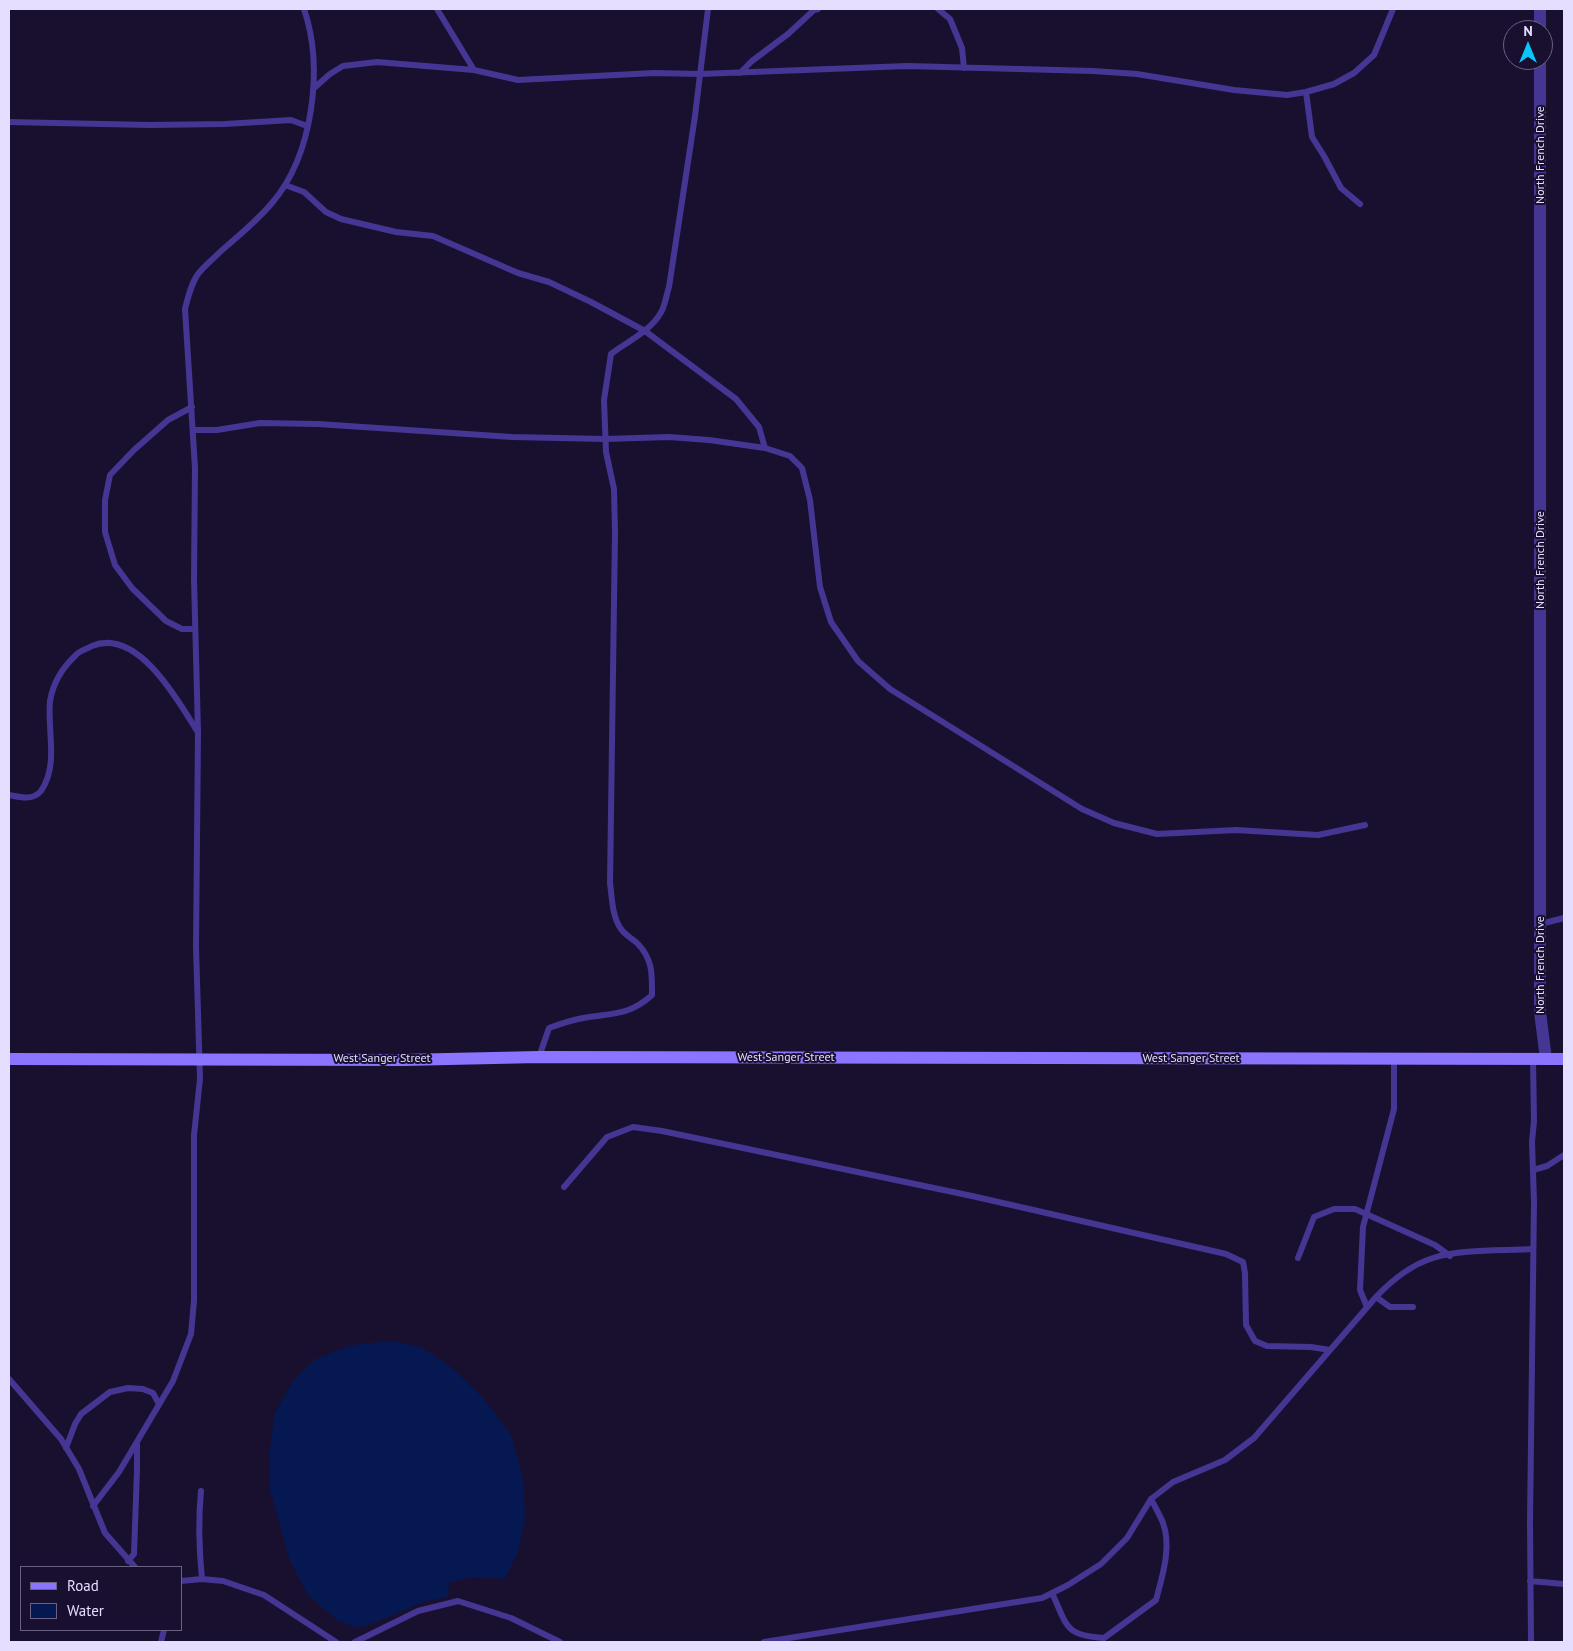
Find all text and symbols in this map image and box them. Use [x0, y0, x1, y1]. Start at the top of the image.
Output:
north arrow [1503, 20, 1553, 70]
text: N [1523, 22, 1533, 40]
street label: North French Drive [1534, 106, 1548, 204]
street label: North French Drive [1534, 511, 1548, 609]
street label: North French Drive [1534, 916, 1548, 1014]
street label: West Sanger Street [737, 1051, 835, 1065]
street label: West Sanger Street [333, 1052, 431, 1066]
street label: West Sanger Street [1142, 1052, 1240, 1066]
legend [20, 1566, 182, 1631]
text: Road [67, 1576, 99, 1595]
text: Water [67, 1601, 104, 1620]

